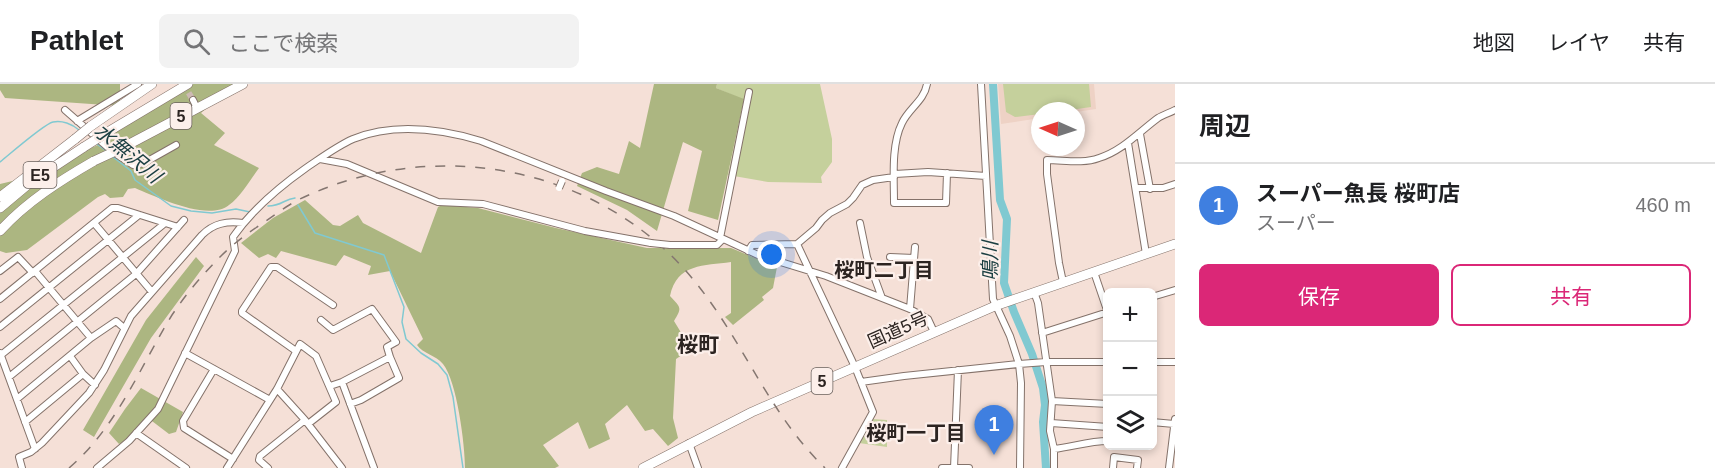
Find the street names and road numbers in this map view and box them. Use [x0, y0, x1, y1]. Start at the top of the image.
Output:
road number: 5 [170, 103, 192, 129]
road number: E5 [24, 162, 57, 188]
street label: 国道5号 [865, 308, 931, 352]
road number: 5 [812, 368, 832, 394]

